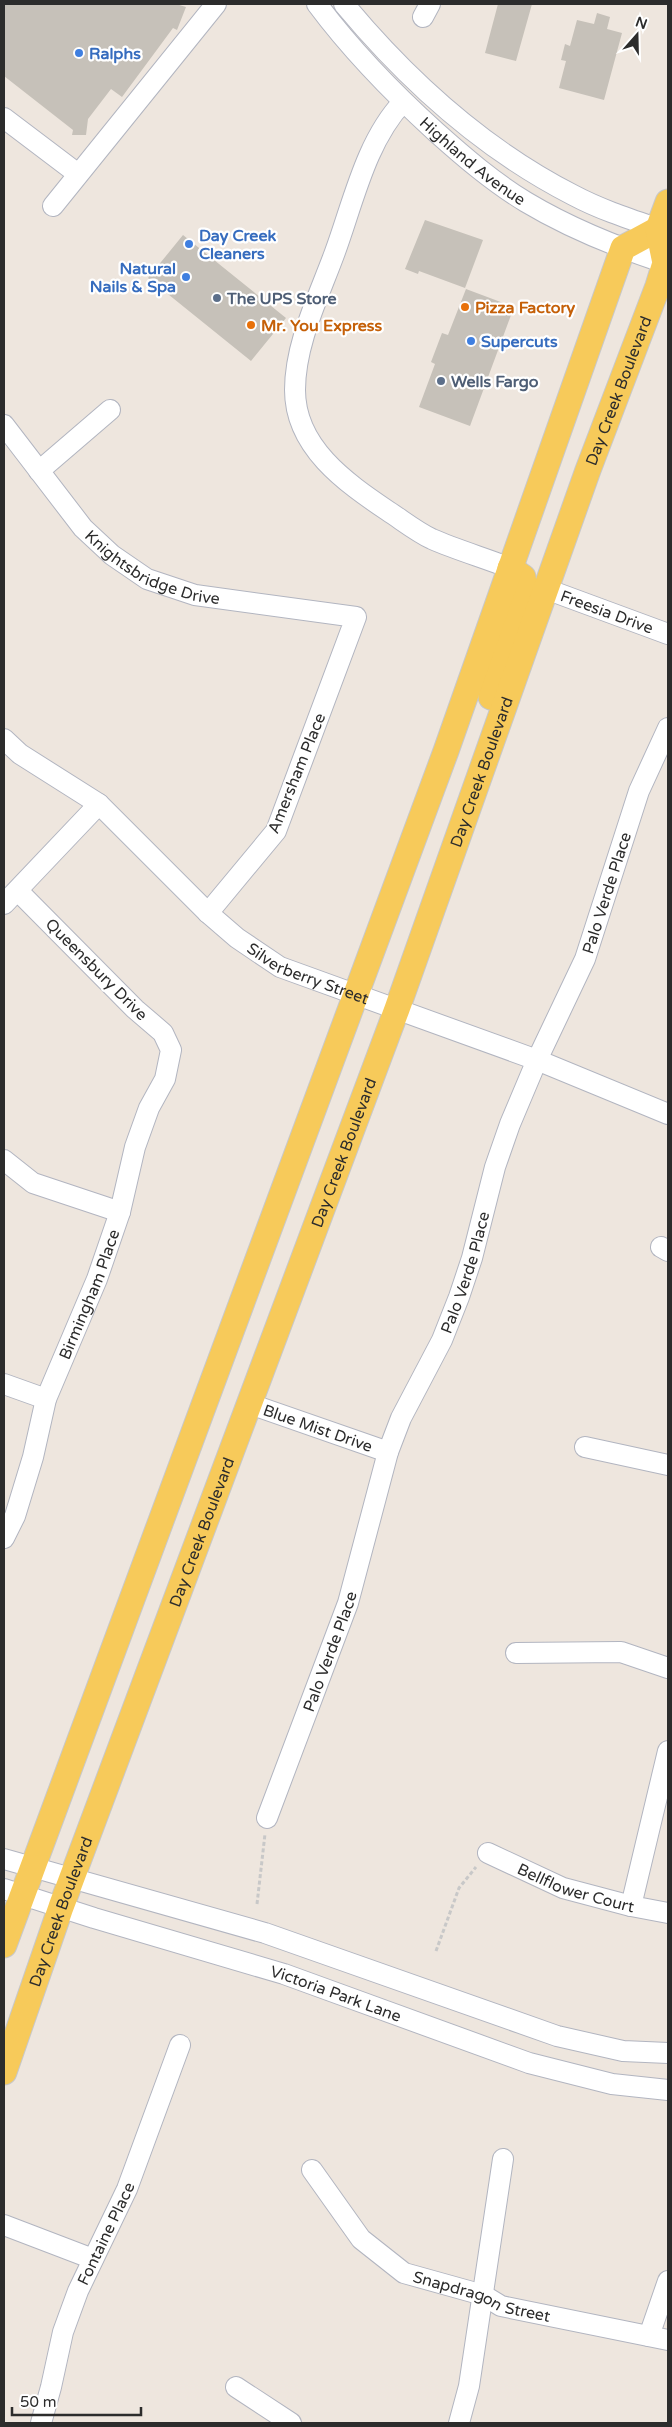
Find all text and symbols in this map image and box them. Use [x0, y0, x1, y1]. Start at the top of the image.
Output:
north arrow [612, 10, 662, 60]
text: N [633, 13, 649, 33]
place label: Ralphs [89, 44, 141, 64]
marker: Ralphs [73, 47, 85, 59]
street label: Highland Avenue [415, 113, 529, 210]
place label: Day Creek Cleaners [199, 226, 276, 264]
marker: Day Creek Cleaners [183, 238, 195, 250]
place label: Natural Nails & Spa [90, 259, 176, 297]
marker: Natural Nails & Spa [180, 271, 192, 283]
place label: The UPS Store [226, 289, 337, 309]
marker: The UPS Store [211, 292, 223, 304]
place label: Pizza Factory [475, 298, 576, 318]
marker: Pizza Factory [459, 301, 471, 313]
street label: Day Creek Boulevard [582, 314, 657, 469]
place label: Mr. You Express [261, 316, 383, 336]
marker: Mr. You Express [245, 319, 257, 331]
place label: Supercuts [481, 332, 558, 352]
marker: Supercuts [465, 335, 477, 347]
place label: Wells Fargo [451, 372, 539, 392]
marker: Wells Fargo [435, 375, 447, 387]
street label: Knightsbridge Drive [80, 526, 221, 609]
street label: Freesia Drive [557, 586, 656, 639]
street label: Day Creek Boulevard [446, 694, 518, 850]
street label: Amersham Place [264, 710, 330, 837]
street label: Palo Verde Place [578, 830, 636, 957]
street label: Queensbury Drive [41, 914, 152, 1025]
street label: Silverberry Street [243, 939, 371, 1009]
street label: Day Creek Boulevard [307, 1075, 381, 1231]
street label: Palo Verde Place [437, 1210, 494, 1337]
street label: Birmingham Place [55, 1227, 124, 1363]
street label: Blue Mist Drive [260, 1400, 375, 1457]
street label: Day Creek Boulevard [165, 1455, 239, 1610]
street label: Palo Verde Place [299, 1589, 362, 1715]
street label: Day Creek Boulevard [25, 1834, 97, 1990]
street label: Bellflower Court [514, 1859, 636, 1917]
street label: Victoria Park Lane [268, 1962, 404, 2027]
street label: Fontaine Place [73, 2180, 140, 2289]
street label: Snapdragon Street [411, 2267, 552, 2327]
scale bar [12, 2384, 141, 2416]
text: 50 m [20, 2393, 57, 2411]

